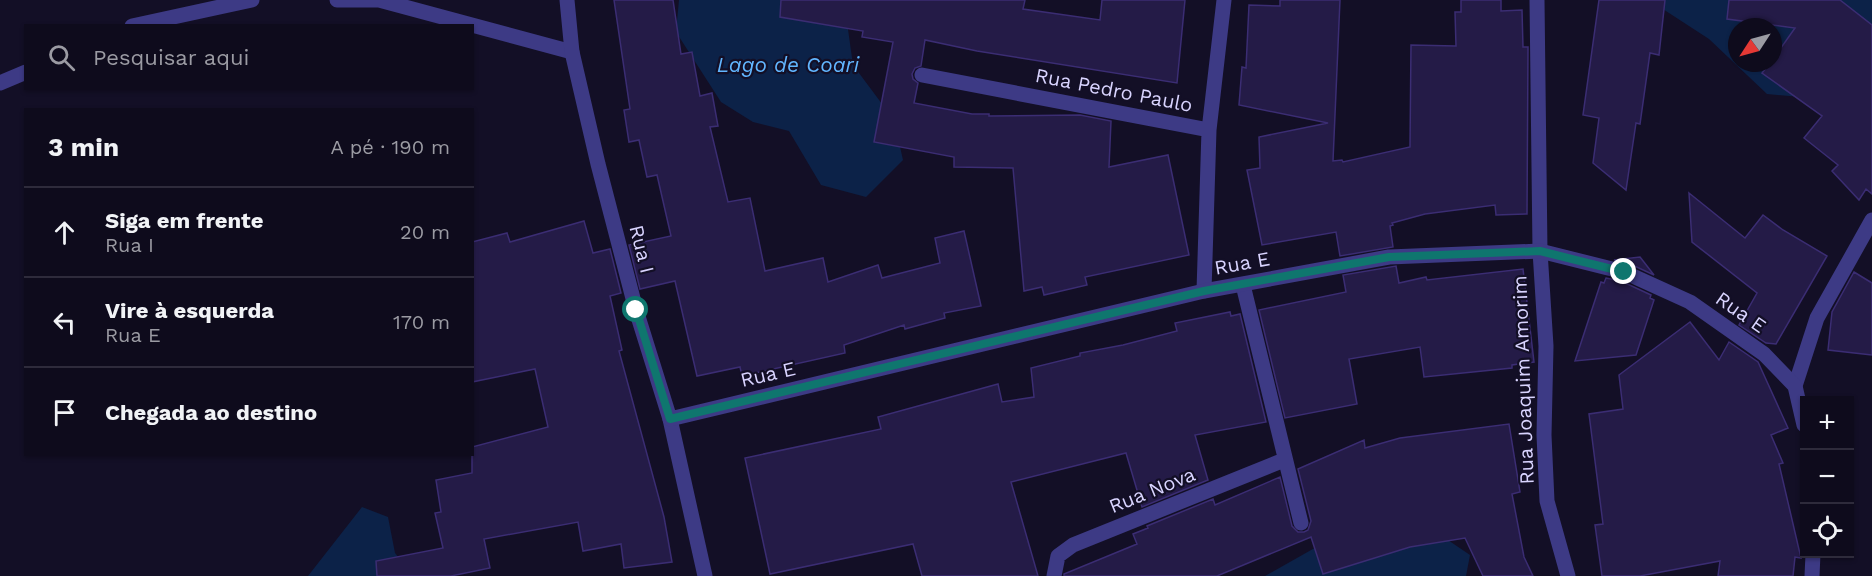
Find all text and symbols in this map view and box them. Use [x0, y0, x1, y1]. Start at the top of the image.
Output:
north arrow [1728, 18, 1782, 72]
search box [24, 24, 474, 90]
icon: search [45, 41, 78, 74]
text: Pesquisar aqui [93, 45, 249, 70]
water label: Lago de Coari [717, 52, 860, 77]
street label: Rua Pedro Paulo [1033, 63, 1195, 117]
text: 3 min [48, 132, 119, 162]
text: A pé · 190 m [330, 135, 450, 159]
text: Siga em frente [105, 208, 263, 233]
icon: ahead [48, 216, 81, 249]
text: 20 m [400, 220, 450, 244]
street label: Rua I [624, 222, 660, 276]
text: Rua I [105, 233, 154, 257]
street label: Rua E [1212, 246, 1272, 280]
route end [1610, 258, 1636, 284]
street label: Rua Joaquim Amorim [1507, 275, 1539, 485]
street label: Rua E [1711, 286, 1771, 338]
route start [622, 296, 648, 322]
text: Vire à esquerda [105, 298, 274, 323]
icon: left [48, 306, 81, 339]
text: 170 m [393, 310, 450, 334]
text: Rua E [105, 323, 161, 347]
street label: Rua E [738, 356, 798, 392]
icon: arrive [48, 396, 81, 429]
map controls [1800, 396, 1854, 558]
button: + [1800, 396, 1854, 450]
text: Chegada ao destino [105, 400, 317, 425]
button: − [1800, 450, 1854, 504]
street label: Rua Nova [1105, 462, 1199, 518]
button: locate [1800, 504, 1854, 558]

